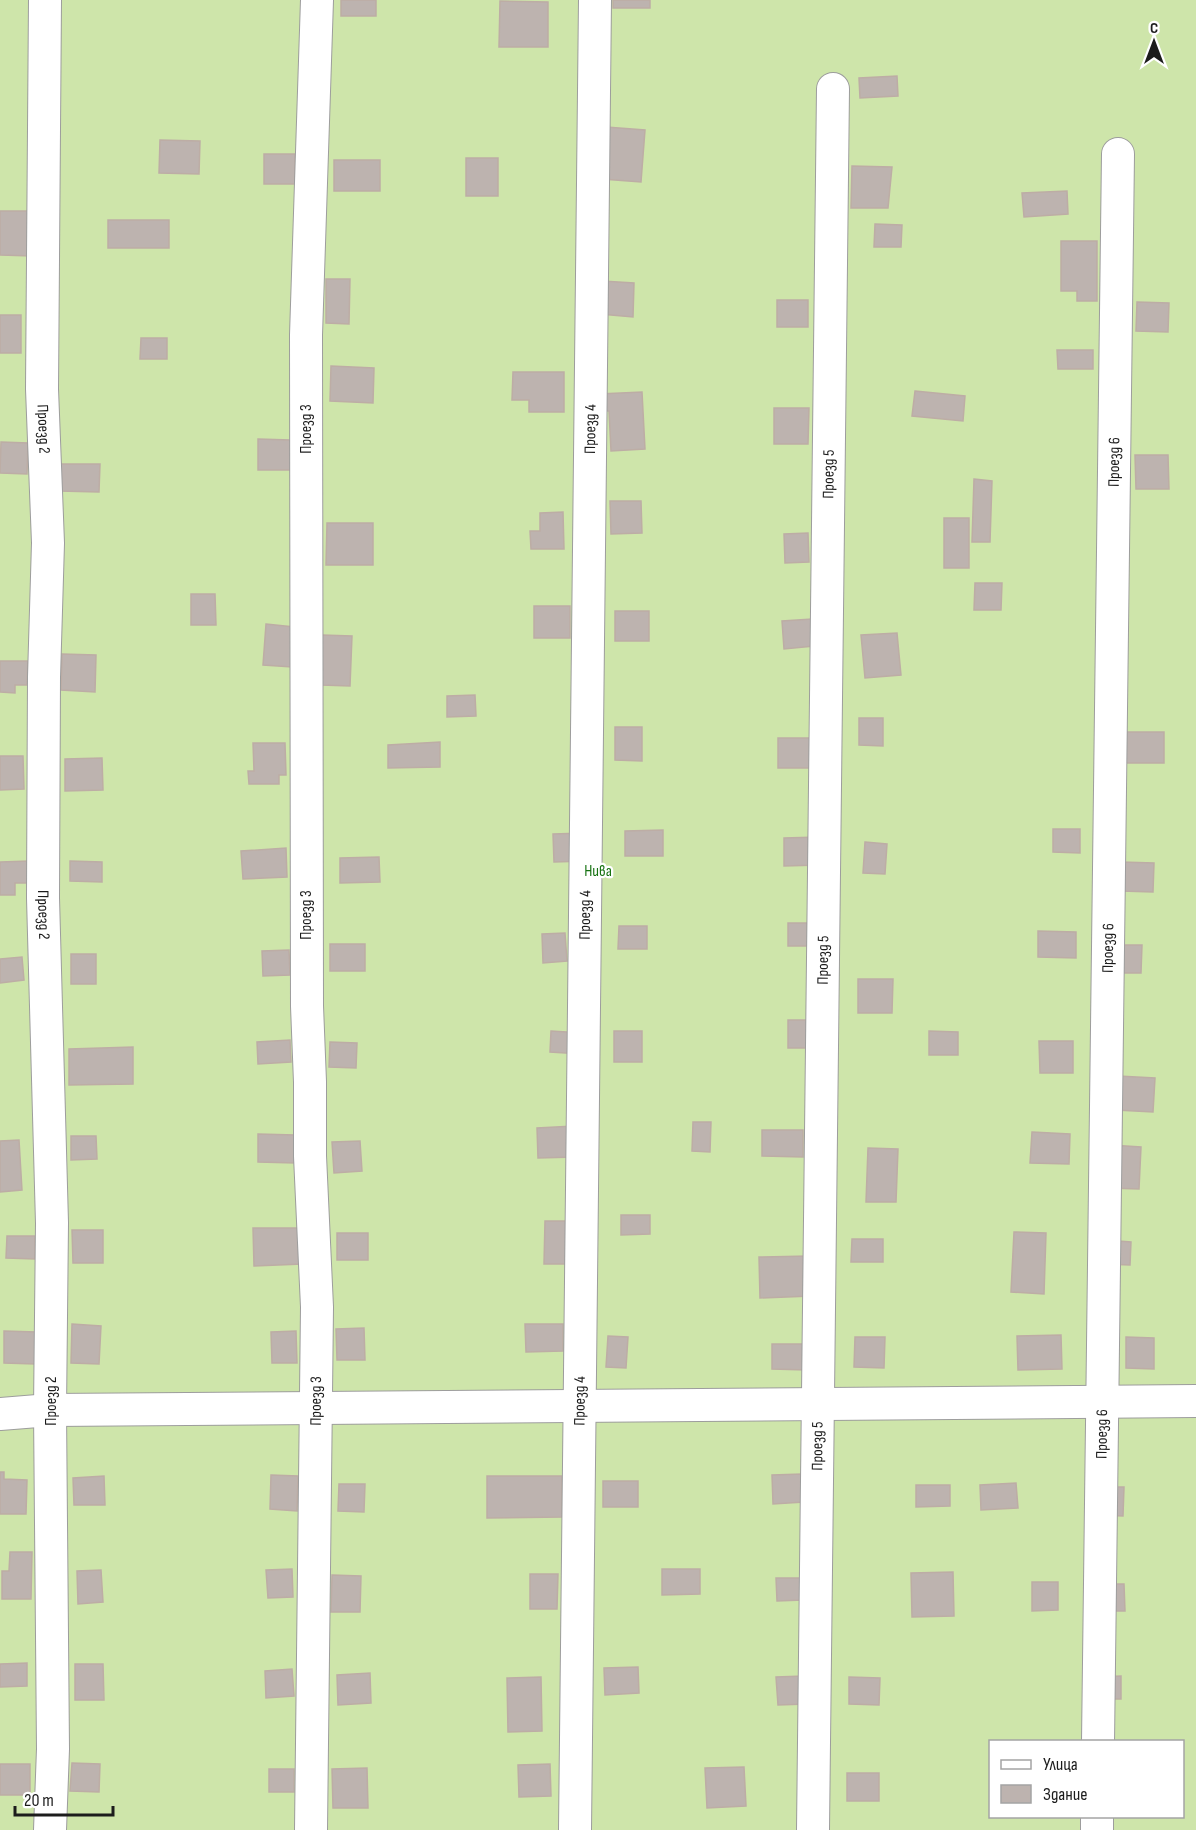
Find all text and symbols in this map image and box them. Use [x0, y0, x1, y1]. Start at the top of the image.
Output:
north arrow [1124, 12, 1184, 72]
text: С [1150, 19, 1158, 38]
street label: Проезд 2 [33, 404, 54, 454]
street label: Проезд 3 [297, 404, 316, 454]
street label: Проезд 4 [581, 404, 600, 454]
street label: Проезд 6 [1104, 437, 1124, 487]
street label: Проезд 5 [819, 449, 838, 499]
park label: Нива [584, 862, 612, 881]
street label: Проезд 2 [33, 890, 54, 940]
street label: Проезд 3 [297, 890, 316, 940]
street label: Проезд 4 [575, 890, 595, 940]
street label: Проезд 6 [1098, 923, 1118, 973]
street label: Проезд 5 [813, 935, 833, 985]
street label: Проезд 2 [42, 1376, 61, 1426]
street label: Проезд 3 [306, 1376, 326, 1426]
street label: Проезд 4 [570, 1376, 589, 1426]
street label: Проезд 6 [1092, 1409, 1112, 1459]
street label: Проезд 5 [808, 1421, 827, 1471]
legend [989, 1740, 1184, 1818]
text: Улица [1043, 1754, 1078, 1775]
scale bar [15, 1779, 112, 1817]
text: Здание [1043, 1784, 1088, 1805]
text: 20 m [24, 1790, 54, 1811]

